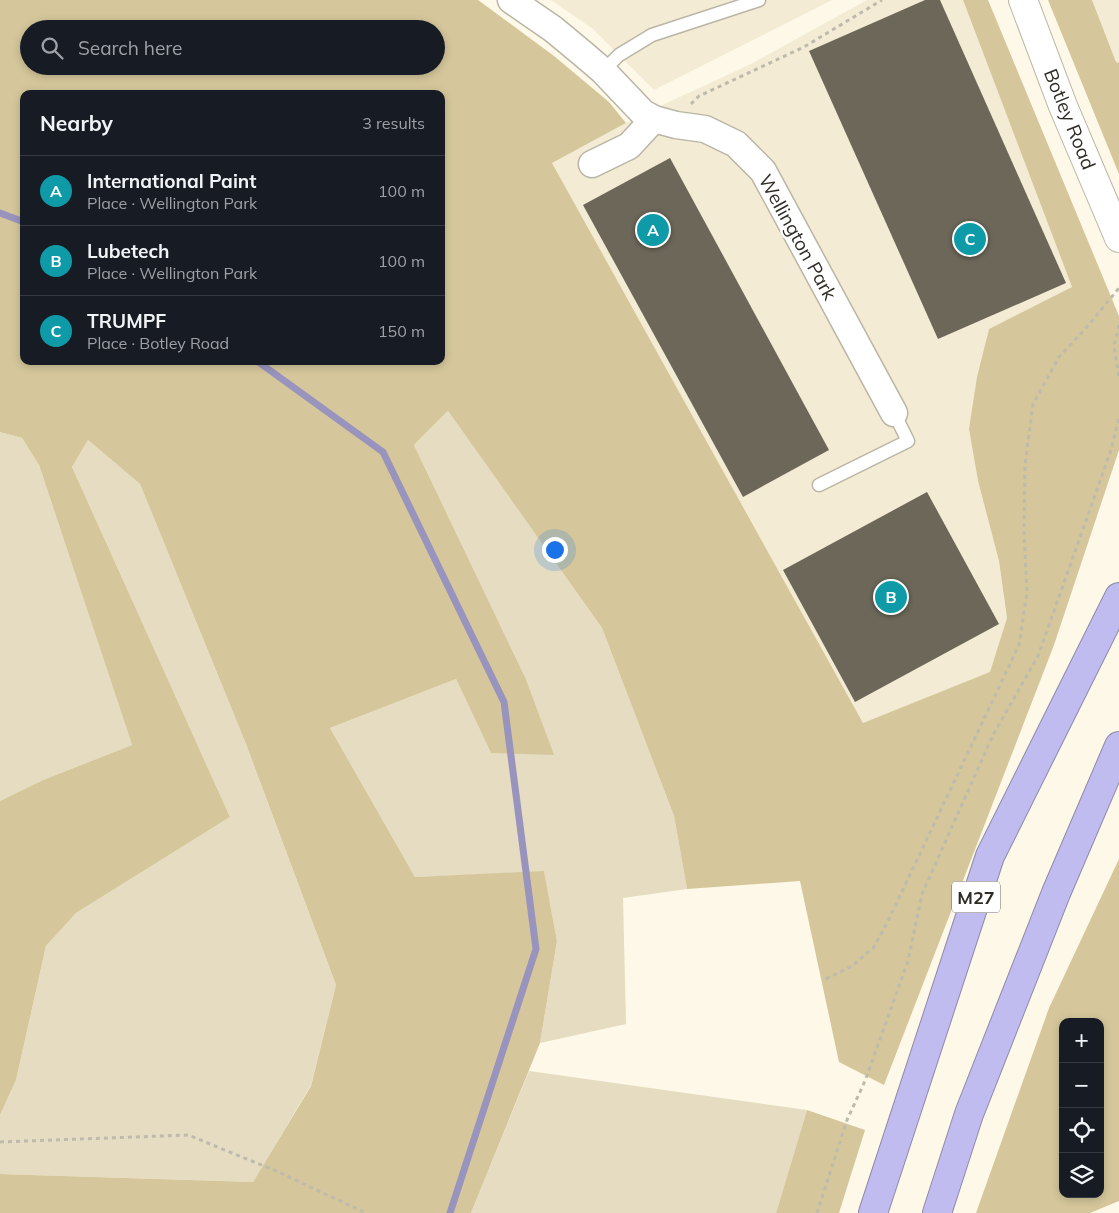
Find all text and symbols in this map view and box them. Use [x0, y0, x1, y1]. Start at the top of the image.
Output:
search box [20, 20, 445, 75]
icon: search [38, 34, 66, 62]
text: Search here [78, 36, 182, 60]
street label: Botley Road [1039, 65, 1101, 173]
text: Nearby [40, 110, 113, 136]
text: 3 results [362, 113, 425, 133]
text: International Paint [87, 169, 257, 193]
street label: Wellington Park [754, 170, 843, 304]
text: A [50, 181, 62, 201]
text: 100 m [378, 181, 425, 201]
text: Place · Wellington Park [87, 193, 257, 213]
pin: A [637, 211, 669, 249]
pin: C [954, 220, 986, 258]
text: Lubetech [87, 239, 169, 263]
text: B [50, 251, 62, 271]
text: 100 m [378, 251, 425, 271]
text: Place · Wellington Park [87, 263, 257, 283]
text: TRUMPF [87, 309, 166, 333]
text: C [51, 321, 61, 341]
text: 150 m [378, 321, 425, 341]
text: Place · Botley Road [87, 333, 229, 353]
your location [542, 537, 568, 563]
pin: B [875, 578, 907, 616]
road number: M27 [952, 882, 1000, 912]
map controls [1059, 1018, 1104, 1198]
button: + [1059, 1018, 1104, 1063]
button: − [1059, 1063, 1104, 1108]
button: locate [1059, 1108, 1104, 1153]
button: layers [1059, 1153, 1104, 1198]

